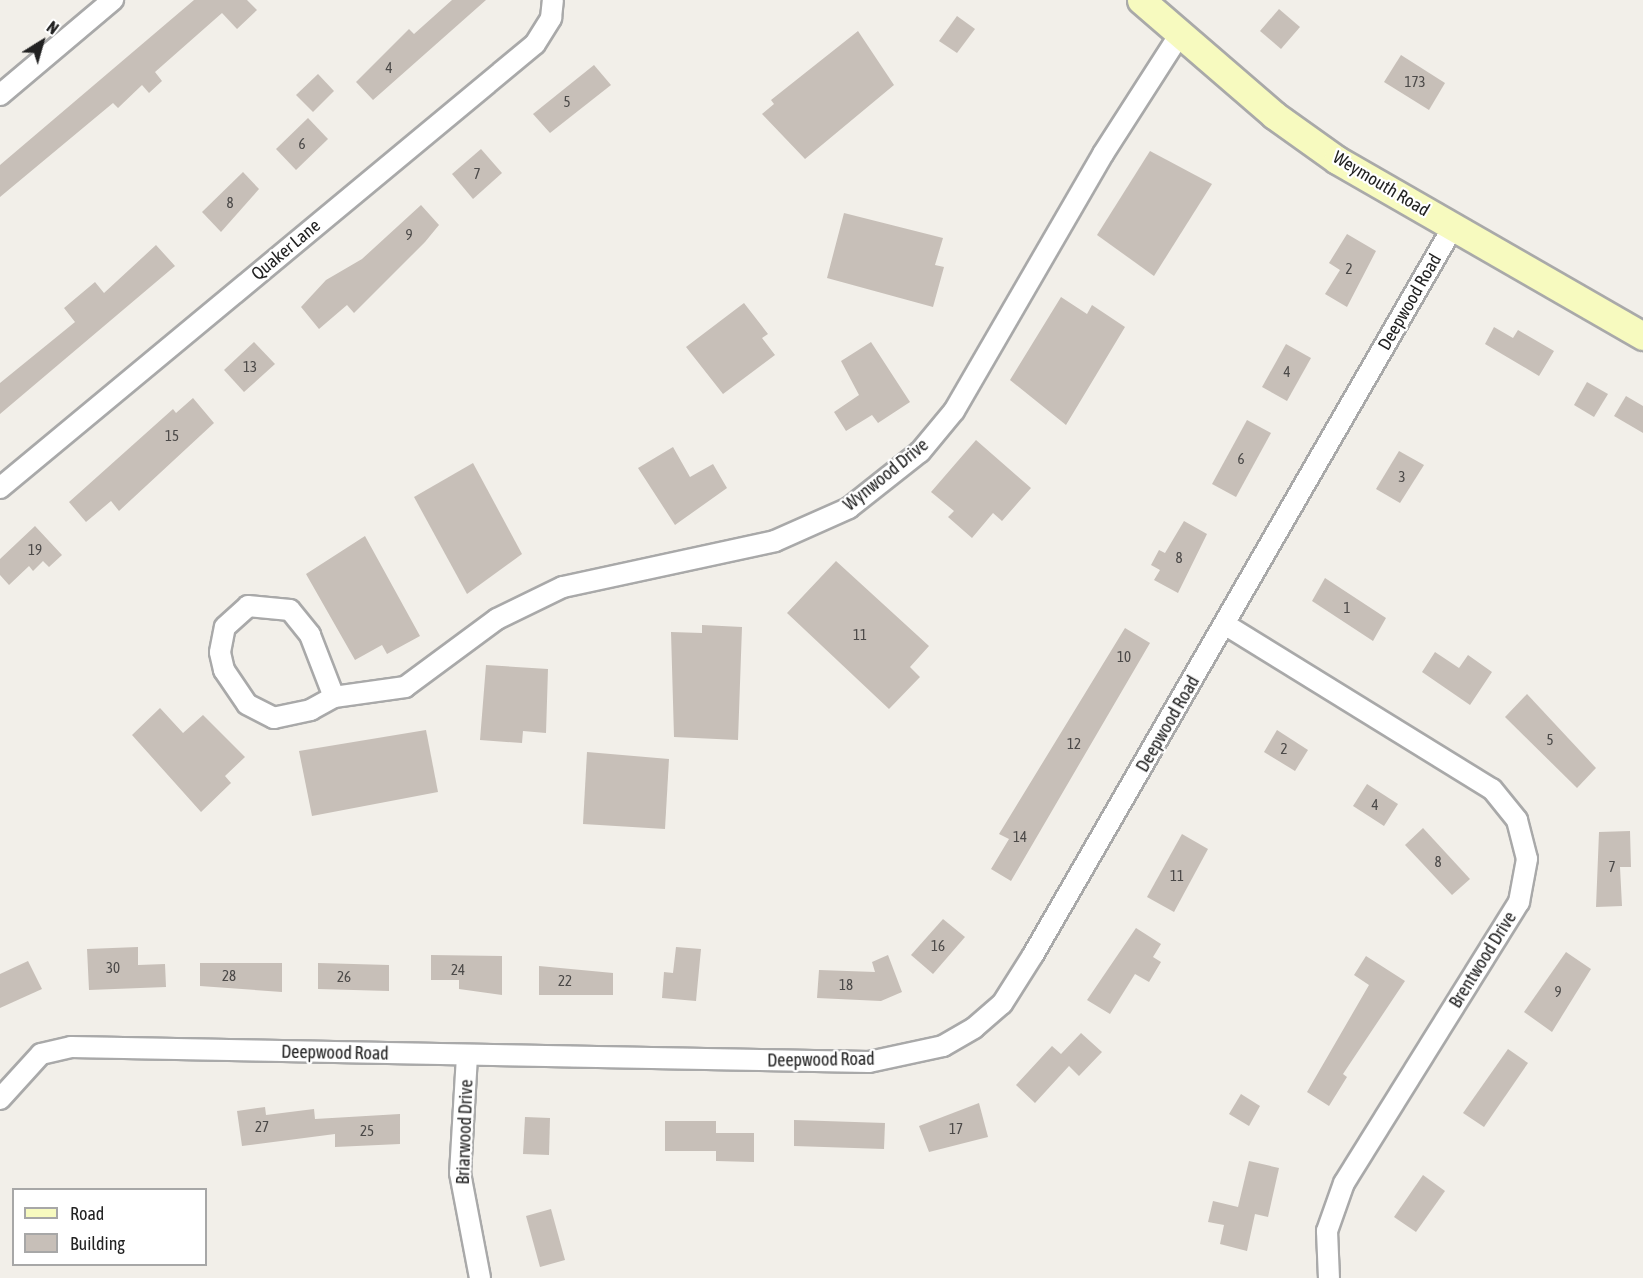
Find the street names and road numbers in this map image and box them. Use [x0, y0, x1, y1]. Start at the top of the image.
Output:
street label: Weymouth Road [1329, 147, 1433, 221]
street label: Quaker Lane [247, 215, 325, 285]
street label: Deepwood Road [1374, 250, 1446, 354]
street label: Wynwood Drive [839, 434, 933, 516]
street label: Deepwood Road [1132, 672, 1204, 776]
street label: Brentwood Drive [1445, 908, 1521, 1012]
street label: Deepwood Road [281, 1041, 389, 1065]
street label: Deepwood Road [767, 1048, 875, 1072]
street label: Briarwood Drive [452, 1079, 478, 1185]

